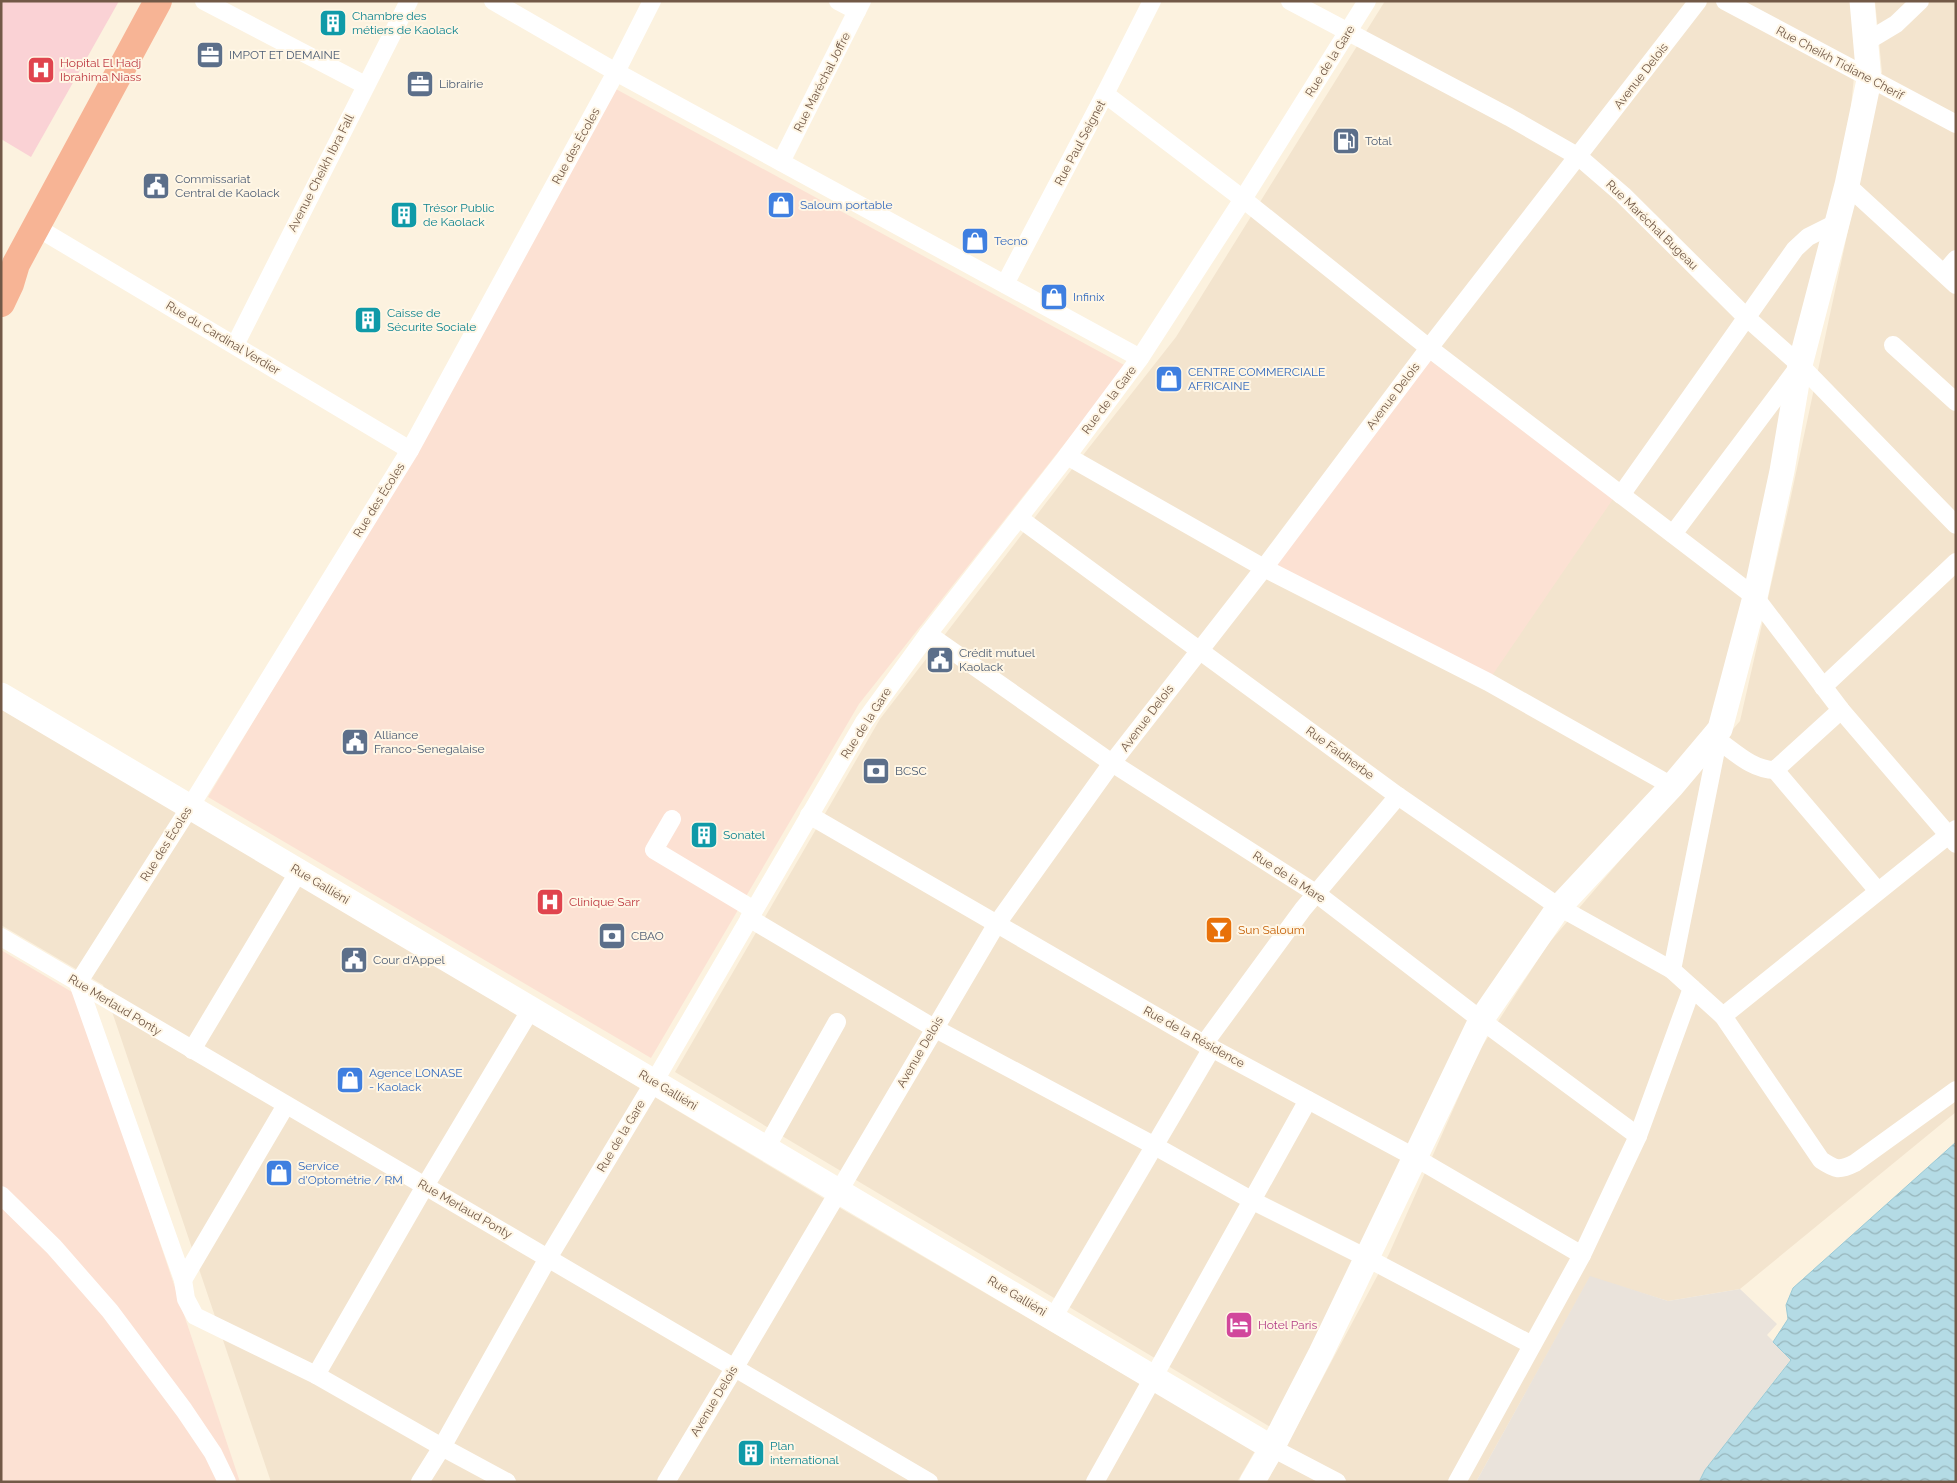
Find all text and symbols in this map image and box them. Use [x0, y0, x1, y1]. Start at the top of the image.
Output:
building icon: Chambre des métiers de Kaolack [318, 8, 348, 38]
place label: Chambre des métiers de Kaolack [352, 9, 459, 37]
street label: Rue de la Gare [1302, 23, 1358, 99]
street label: Rue Cheikh Tidiane Cherif [1774, 23, 1907, 103]
street label: Rue Maréchal Joffre [791, 30, 853, 134]
office icon: IMPOT ET DEMAINE [195, 40, 225, 70]
street label: Avenue Delois [1611, 40, 1671, 112]
place label: IMPOT ET DEMAINE [229, 48, 340, 62]
hospital icon: Hopital El Hadj Ibrahima Niass [26, 55, 56, 85]
place label: Hopital El Hadj Ibrahima Niass [60, 56, 142, 84]
office icon: Librairie [405, 69, 435, 99]
place label: Librairie [439, 77, 483, 91]
street label: Rue Paul Seignet [1052, 98, 1108, 188]
street label: Rue des Écoles [549, 105, 603, 187]
street label: Avenue Cheikh Ibra Fall [285, 111, 357, 234]
fuel station icon: Total [1331, 126, 1361, 156]
place label: Total [1365, 134, 1393, 148]
public building icon: Commissariat Central de Kaolack [141, 171, 171, 201]
place label: Commissariat Central de Kaolack [175, 172, 280, 200]
street label: Rue Maréchal Bugeau [1603, 177, 1701, 273]
shop icon: Saloum portable [766, 190, 796, 220]
place label: Saloum portable [800, 198, 892, 212]
building icon: Trésor Public de Kaolack [389, 200, 419, 230]
place label: Trésor Public de Kaolack [423, 201, 495, 229]
shop icon: Tecno [960, 226, 990, 256]
place label: Tecno [994, 234, 1028, 248]
shop icon: Infinix [1039, 282, 1069, 312]
place label: Infinix [1073, 290, 1105, 304]
street label: Rue du Cardinal Verdier [164, 298, 283, 378]
building icon: Caisse de Sécurite Sociale [353, 305, 383, 335]
place label: Caisse de Sécurite Sociale [387, 306, 476, 334]
street label: Avenue Delois [1363, 360, 1423, 432]
street label: Rue de la Gare [1079, 363, 1139, 437]
shop icon: CENTRE COMMERCIALE AFRICAINE [1154, 364, 1184, 394]
place label: CENTRE COMMERCIALE AFRICAINE [1188, 365, 1325, 393]
street label: Rue des Écoles [350, 460, 408, 540]
public building icon: Crédit mutuel Kaolack [925, 645, 955, 675]
place label: Crédit mutuel Kaolack [959, 646, 1036, 674]
street label: Avenue Delois [1117, 682, 1177, 754]
street label: Rue de la Gare [838, 685, 894, 761]
street label: Rue Faidherbe [1303, 724, 1377, 782]
public building icon: Alliance Franco-Senegalaise [340, 727, 370, 757]
place label: Alliance Franco-Senegalaise [374, 728, 485, 756]
bank icon: BCSC [861, 756, 891, 786]
place label: BCSC [895, 764, 927, 778]
street label: Rue des Écoles [137, 804, 195, 884]
building icon: Sonatel [689, 820, 719, 850]
place label: Sonatel [723, 828, 766, 842]
street label: Rue de la Mare [1250, 848, 1328, 906]
street label: Rue Galliéni [288, 861, 352, 907]
hospital icon: Clinique Sarr [535, 887, 565, 917]
place label: Clinique Sarr [569, 895, 640, 909]
bar icon: Sun Saloum [1204, 915, 1234, 945]
bank icon: CBAO [597, 921, 627, 951]
place label: Sun Saloum [1238, 923, 1305, 937]
place label: CBAO [631, 929, 664, 943]
public building icon: Cour d'Appel [339, 945, 369, 975]
place label: Cour d'Appel [373, 953, 446, 967]
street label: Rue Merlaud Ponty [66, 972, 164, 1039]
street label: Rue de la Résidence [1141, 1003, 1247, 1071]
street label: Avenue Delois [894, 1014, 946, 1090]
shop icon: Agence LONASE - Kaolack [335, 1065, 365, 1095]
place label: Agence LONASE - Kaolack [369, 1066, 463, 1094]
street label: Rue Galliéni [636, 1067, 700, 1113]
street label: Rue de la Gare [594, 1097, 648, 1175]
shop icon: Service d'Optométrie / RM [264, 1158, 294, 1188]
place label: Service d'Optométrie / RM [298, 1159, 403, 1187]
street label: Rue Merlaud Ponty [416, 1176, 515, 1242]
street label: Rue Galliéni [985, 1273, 1049, 1319]
hotel icon: Hotel Paris [1224, 1310, 1254, 1340]
place label: Hotel Paris [1258, 1318, 1317, 1332]
street label: Avenue Delois [687, 1363, 741, 1439]
building icon: Plan international [736, 1438, 766, 1468]
place label: Plan international [770, 1439, 840, 1467]

